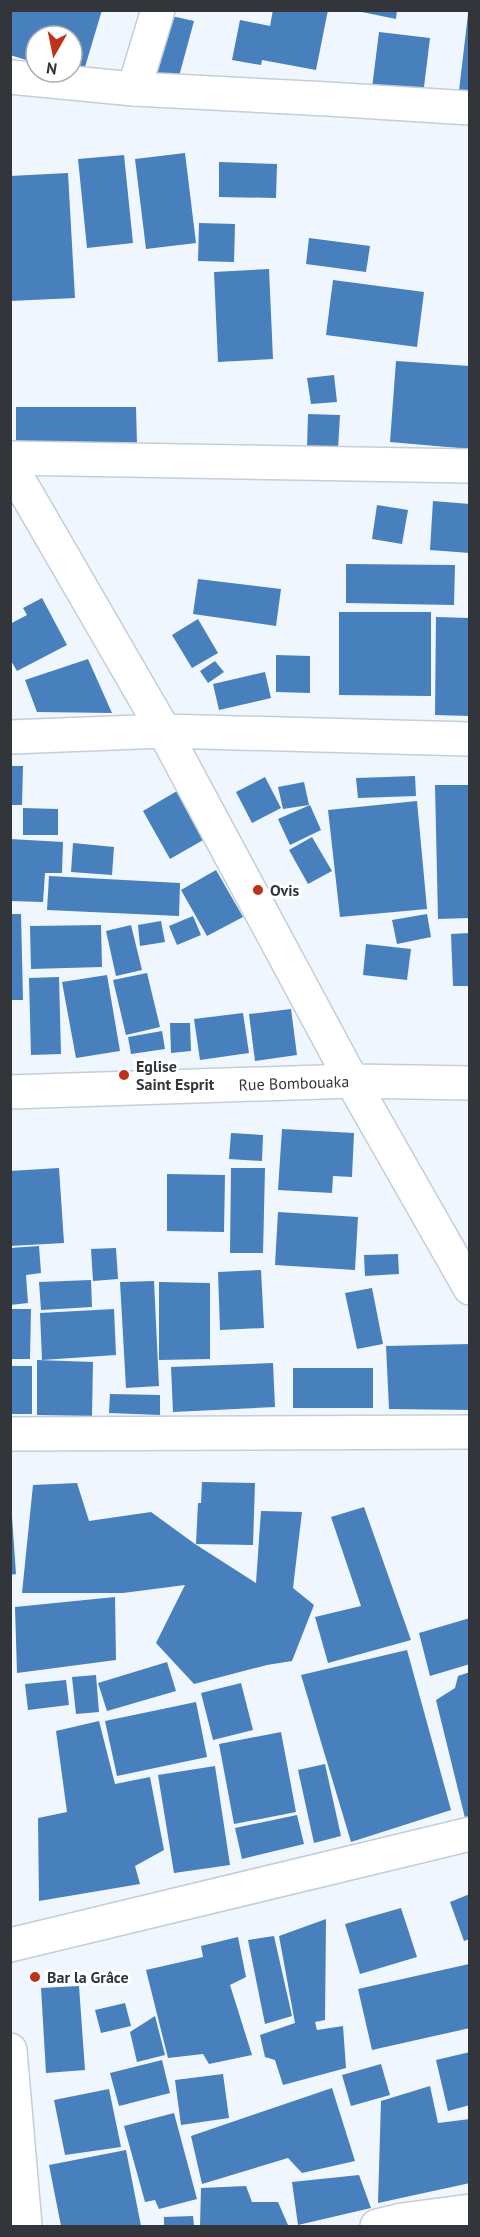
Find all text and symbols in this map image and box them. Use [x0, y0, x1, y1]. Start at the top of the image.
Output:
north arrow [24, 24, 84, 84]
text: N [45, 58, 58, 80]
place label: Ovis [270, 880, 300, 900]
marker: Ovis [251, 883, 265, 897]
place label: Eglise Saint Esprit [136, 1056, 215, 1094]
marker: Eglise Saint Esprit [117, 1068, 131, 1082]
street label: Rue Bombouaka [238, 1071, 350, 1095]
place label: Bar la Grâce [47, 1967, 129, 1987]
marker: Bar la Grâce [28, 1970, 42, 1984]

